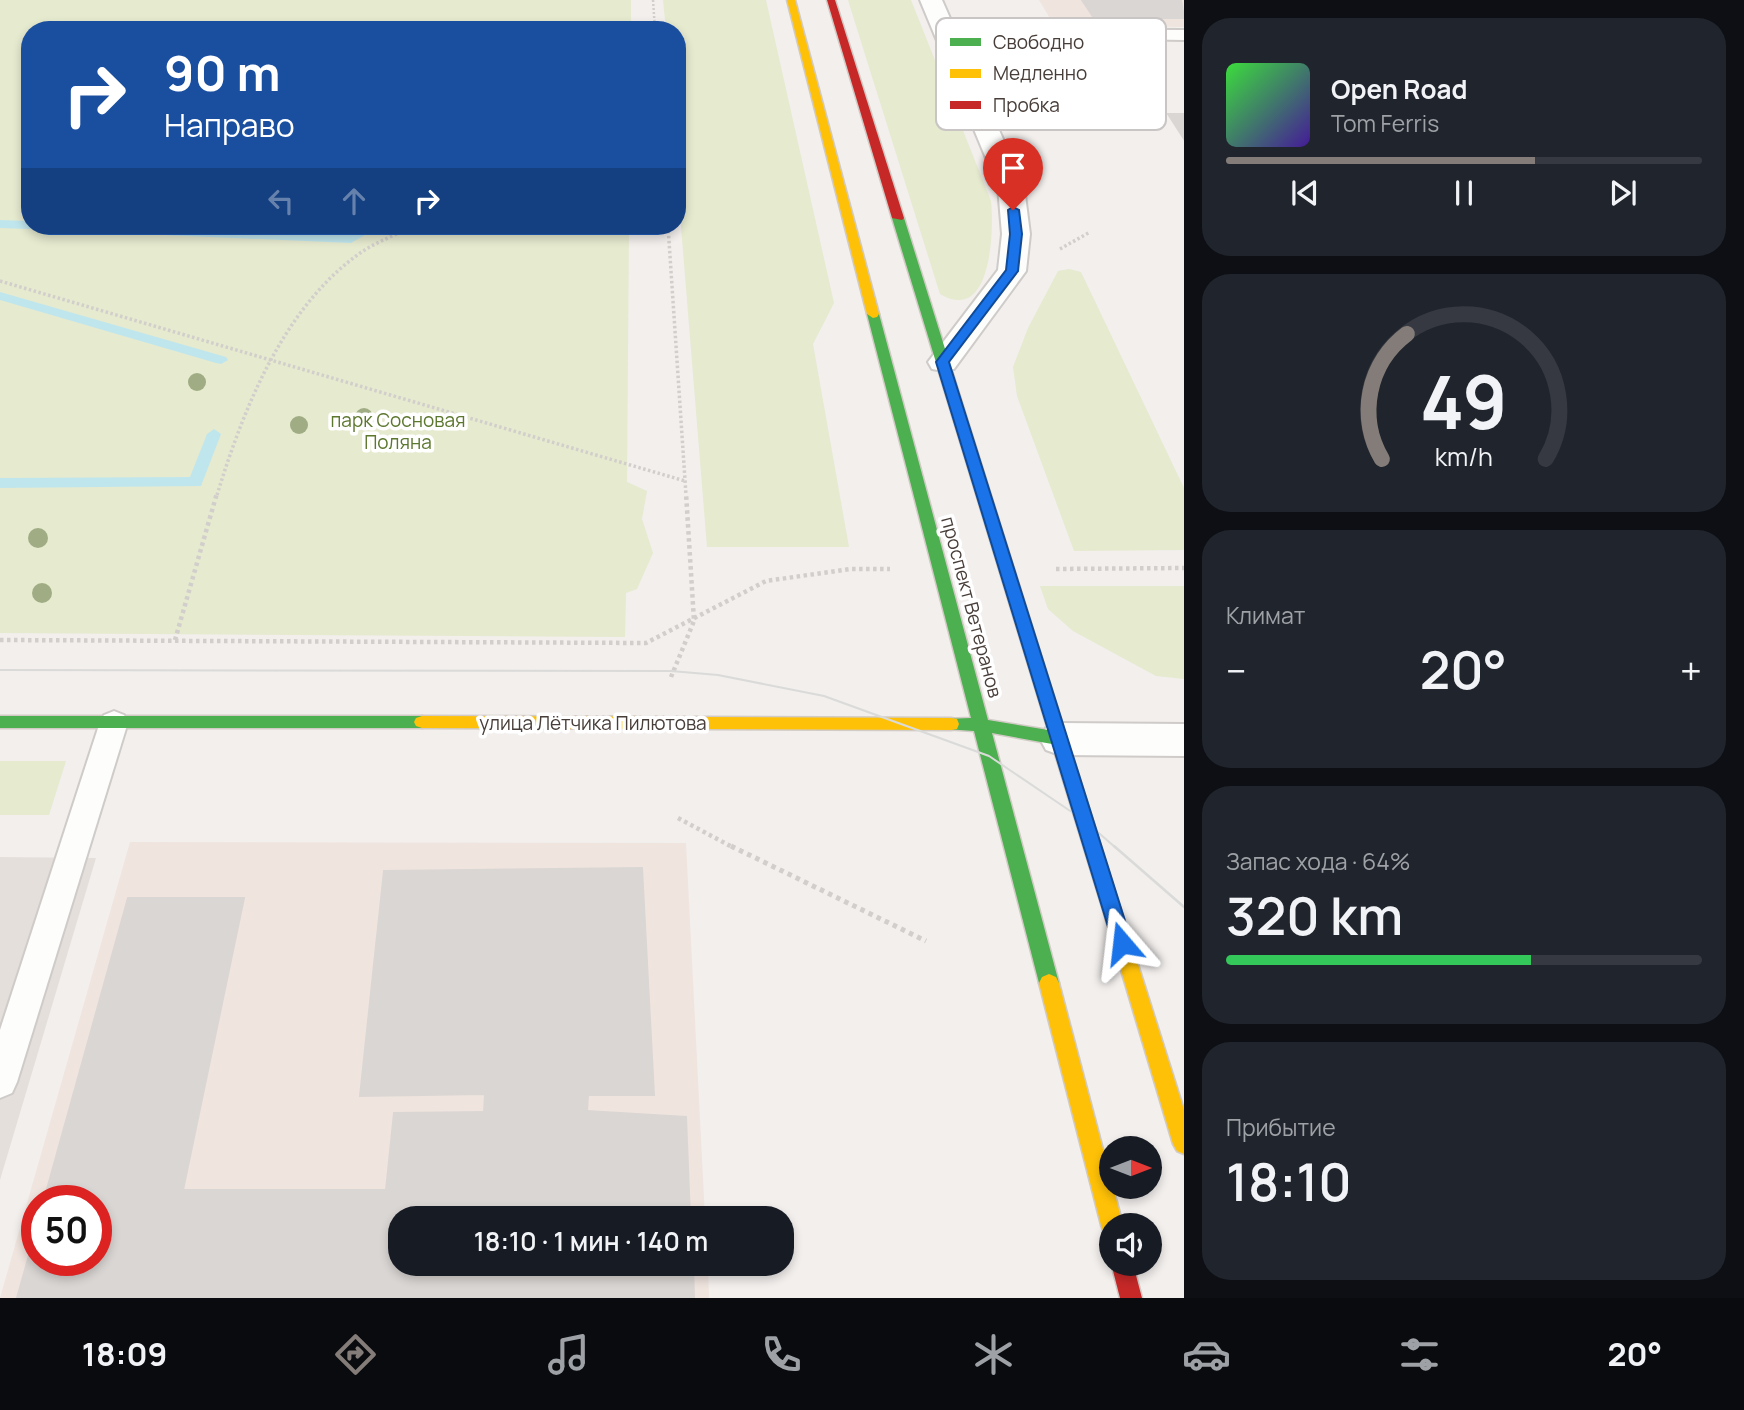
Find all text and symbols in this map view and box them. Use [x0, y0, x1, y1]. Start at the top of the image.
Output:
legend [936, 18, 1166, 130]
text: Свободно [993, 29, 1084, 55]
text: 90 m [164, 39, 281, 106]
icon: right [49, 49, 140, 140]
text: Медленно [993, 60, 1087, 86]
text: Open Road [1331, 71, 1467, 107]
text: Пробка [993, 92, 1060, 118]
text: Направо [164, 103, 295, 147]
text: Tom Ferris [1331, 107, 1439, 139]
pin [983, 138, 1043, 210]
icon: arrive [994, 149, 1032, 187]
icon: previous [1286, 174, 1324, 212]
icon: pause [1445, 174, 1483, 212]
icon: next [1604, 174, 1642, 212]
icon: left [262, 182, 300, 220]
icon: ahead [335, 182, 373, 220]
icon: right [408, 182, 446, 220]
text: 49 [1420, 351, 1508, 451]
park label: парк Сосновая Поляна [331, 407, 465, 455]
text: km/h [1435, 439, 1493, 474]
street label: проспект Ветеранов [935, 514, 1009, 700]
text: Климат [1226, 599, 1305, 631]
text: 20° [1420, 634, 1507, 705]
text: − [1226, 644, 1247, 696]
text: + [1680, 644, 1702, 696]
street label: улица Лётчика Пилютова [479, 710, 707, 736]
text: Запас хода · 64% [1226, 845, 1410, 877]
text: 320 km [1226, 880, 1403, 951]
position arrow [1085, 906, 1159, 980]
text: Прибытие [1226, 1111, 1336, 1143]
north arrow [1099, 1136, 1162, 1199]
map controls [1099, 1136, 1162, 1276]
text: 18:10 [1226, 1146, 1352, 1217]
speed limit sign: 50 [21, 1185, 112, 1276]
button: sound [1099, 1213, 1162, 1276]
text: 18:10 · 1 мин · 140 m [474, 1223, 708, 1259]
icon: directions [331, 1330, 380, 1379]
icon: music [544, 1330, 593, 1379]
icon: phone [757, 1330, 806, 1379]
icon: climate [969, 1330, 1018, 1379]
icon: car [1182, 1330, 1231, 1379]
icon: filters [1395, 1330, 1444, 1379]
text: 18:09 [82, 1332, 167, 1376]
text: 20° [1608, 1332, 1662, 1376]

